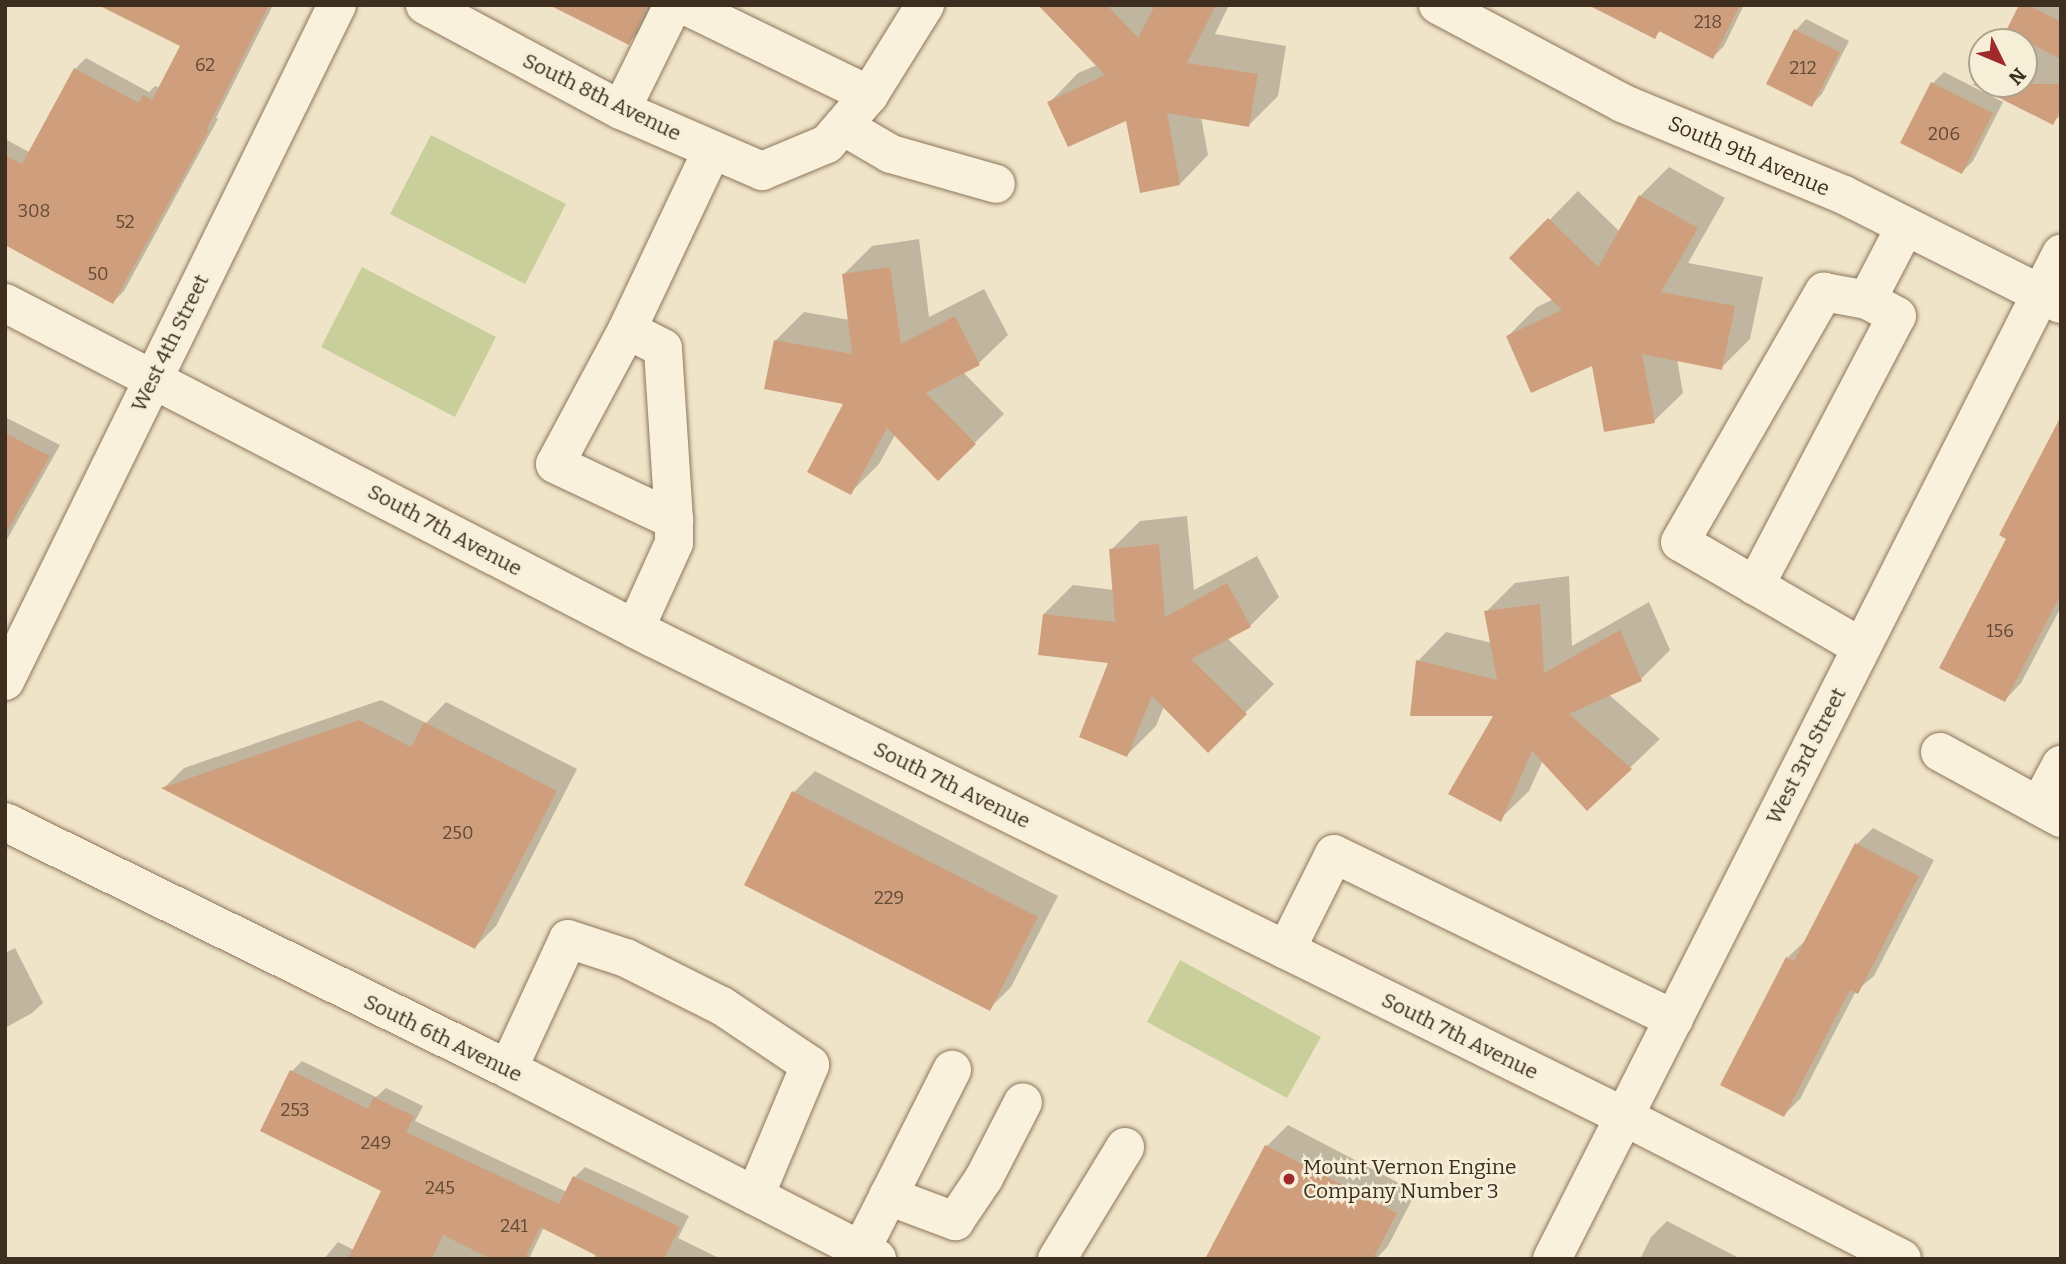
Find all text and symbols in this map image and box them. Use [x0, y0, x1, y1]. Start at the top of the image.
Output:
house number: 218 [1694, 11, 1722, 33]
north arrow [1968, 28, 2038, 98]
street label: South 8th Avenue [519, 48, 685, 146]
house number: 62 [195, 54, 215, 76]
house number: 212 [1790, 57, 1816, 79]
text: N [2004, 63, 2031, 90]
street label: South 9th Avenue [1665, 111, 1833, 201]
house number: 206 [1928, 123, 1960, 145]
house number: 308 [18, 200, 50, 222]
house number: 52 [115, 211, 135, 233]
house number: 50 [87, 263, 109, 285]
street label: West 4th Street [126, 270, 214, 416]
street label: South 7th Avenue [364, 479, 526, 581]
house number: 156 [1986, 620, 2014, 642]
street label: West 3rd Street [1761, 684, 1851, 828]
street label: South 7th Avenue [870, 736, 1034, 834]
house number: 250 [443, 822, 473, 844]
house number: 229 [874, 887, 904, 909]
street label: South 7th Avenue [1378, 987, 1542, 1085]
street label: South 6th Avenue [360, 989, 526, 1087]
house number: 253 [280, 1099, 310, 1121]
house number: 249 [361, 1132, 391, 1154]
place label: Mount Vernon Engine Company Number 3 [1303, 1154, 1517, 1204]
marker: Mount Vernon Engine Company Number 3 [1281, 1171, 1297, 1187]
house number: 245 [425, 1177, 455, 1199]
house number: 241 [500, 1215, 528, 1237]

